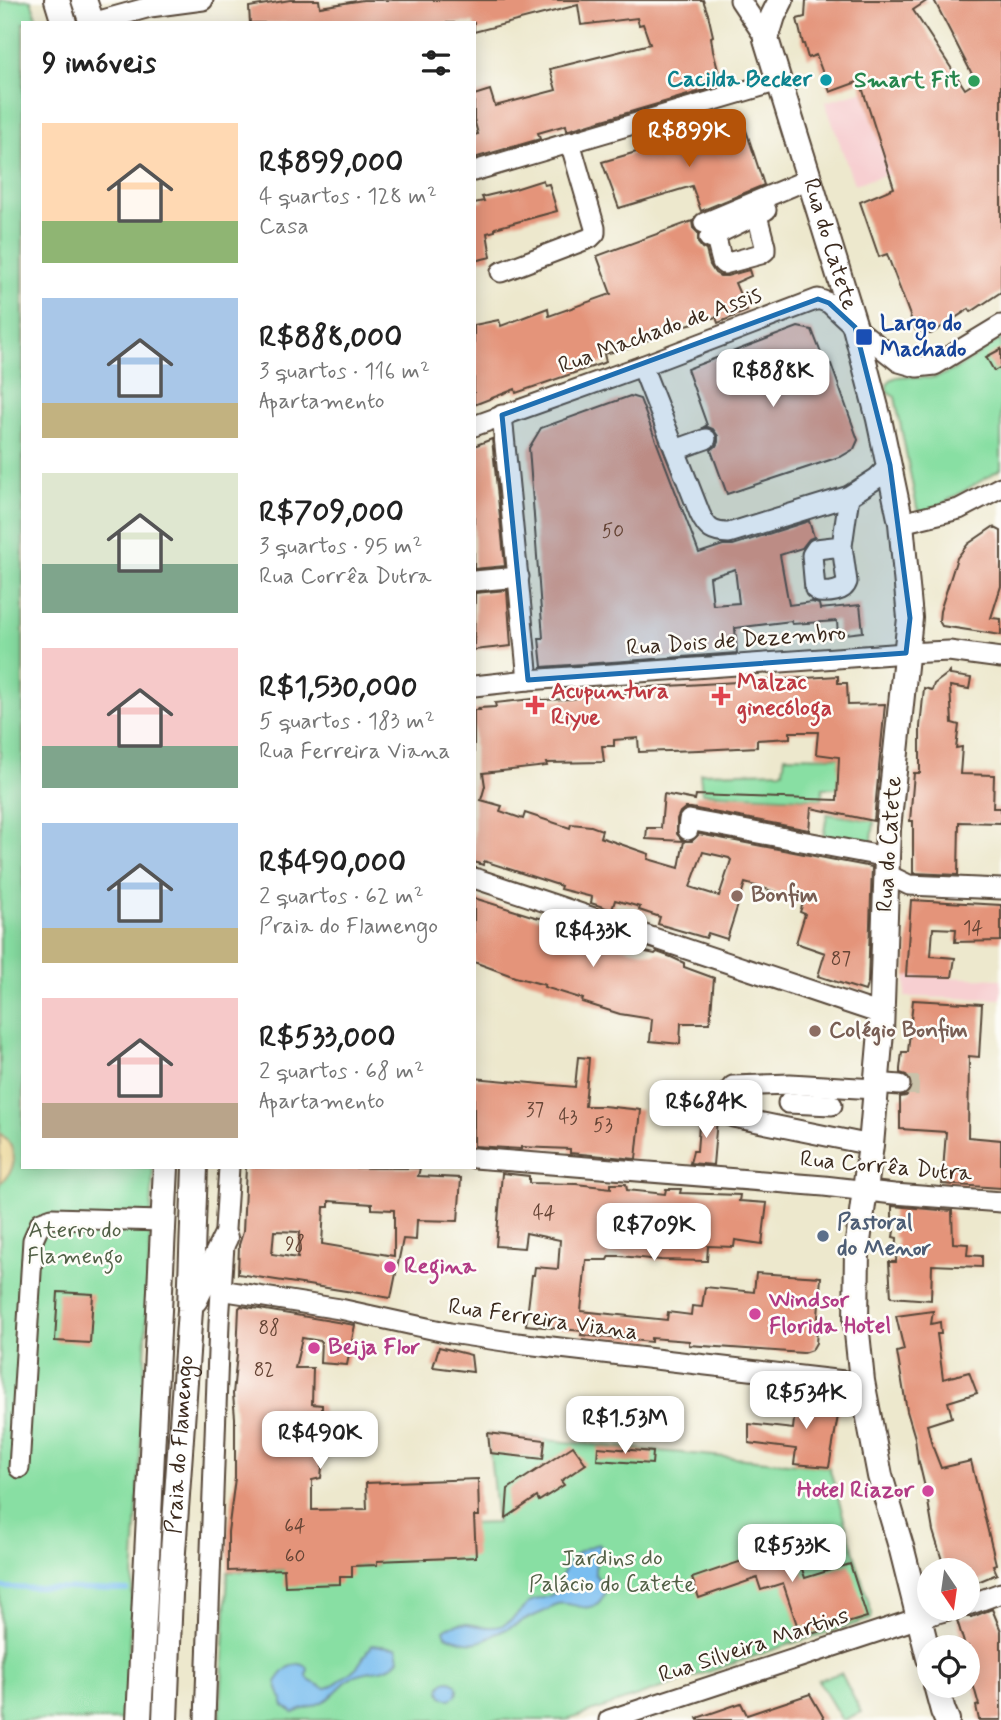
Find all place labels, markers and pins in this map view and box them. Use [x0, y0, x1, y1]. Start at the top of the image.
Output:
place label: Cacilda Becker [667, 65, 813, 95]
place label: Smart Fit [854, 66, 960, 96]
marker: Cacilda Becker [818, 72, 834, 88]
marker: Smart Fit [966, 73, 982, 89]
pin: R$899K [632, 110, 746, 169]
place label: Largo do Machado [880, 309, 966, 365]
marker: Largo do Machado [854, 327, 874, 347]
pin: R$888K [716, 350, 830, 409]
place label: Malzac ginecóloga [737, 668, 832, 727]
place label: Acupuntura Riyue [551, 677, 669, 733]
marker: Malzac ginecóloga [711, 686, 731, 706]
marker: Acupuntura Riyue [525, 695, 545, 715]
place label: Bonfim [751, 881, 818, 911]
marker: Bonfim [729, 888, 745, 904]
pin: R$433K [536, 909, 650, 969]
place label: Colégio Bonfim [829, 1016, 968, 1046]
marker: Colégio Bonfim [807, 1023, 823, 1039]
pin: R$684K [649, 1080, 763, 1140]
pin: R$709K [597, 1204, 711, 1263]
place label: Pastoral do Menor [837, 1208, 932, 1264]
marker: Pastoral do Menor [815, 1228, 831, 1244]
place label: Regina [404, 1252, 477, 1285]
marker: Regina [382, 1259, 398, 1275]
place label: Windsor Florida Hotel [768, 1286, 891, 1342]
marker: Windsor Florida Hotel [747, 1306, 763, 1322]
place label: Beija Flor [328, 1333, 421, 1363]
marker: Beija Flor [306, 1340, 322, 1356]
pin: R$534K [749, 1372, 863, 1431]
pin: R$1.53M [560, 1396, 690, 1456]
pin: R$490K [263, 1412, 377, 1471]
place label: Hotel Riazor [797, 1476, 915, 1506]
marker: Hotel Riazor [920, 1483, 936, 1499]
pin: R$533K [735, 1524, 849, 1584]

